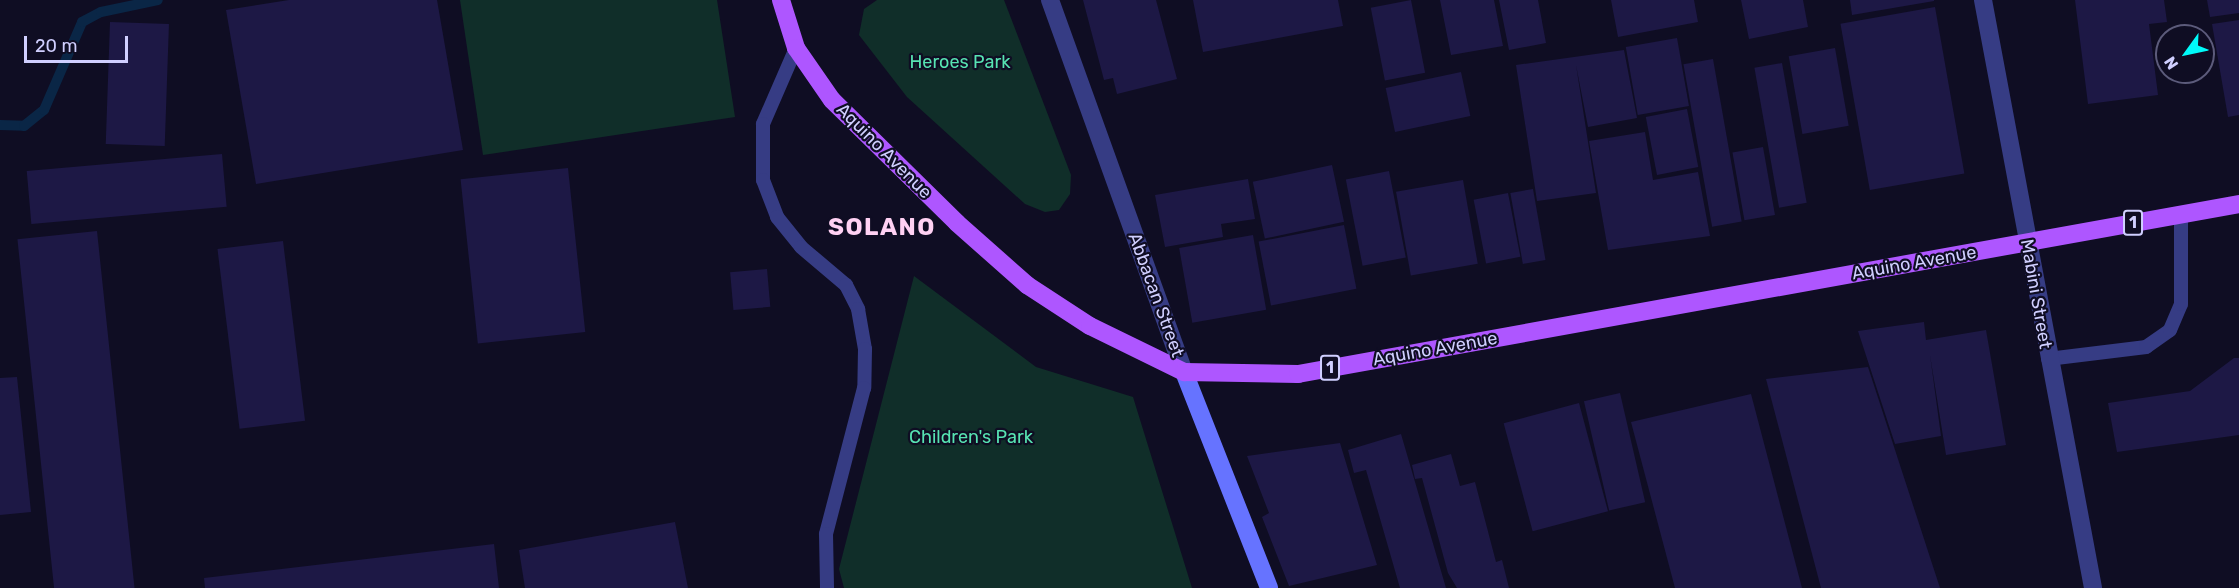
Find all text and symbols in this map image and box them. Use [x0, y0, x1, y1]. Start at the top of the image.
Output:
scale bar [27, 24, 130, 62]
north arrow [2155, 24, 2215, 84]
text: 20 m [35, 35, 77, 57]
park label: Heroes Park [909, 51, 1011, 73]
text: N [2160, 53, 2182, 73]
street label: Aquino Avenue [832, 99, 936, 203]
road number: 1 [2122, 210, 2144, 236]
district label: SOLANO [828, 214, 936, 242]
street label: Abbacan Street [1124, 230, 1188, 360]
street label: Mabini Street [2016, 237, 2056, 351]
street label: Aquino Avenue [1850, 241, 1978, 285]
street label: Aquino Avenue [1371, 327, 1499, 371]
road number: 1 [1320, 355, 1340, 381]
park label: Children's Park [909, 426, 1033, 448]

